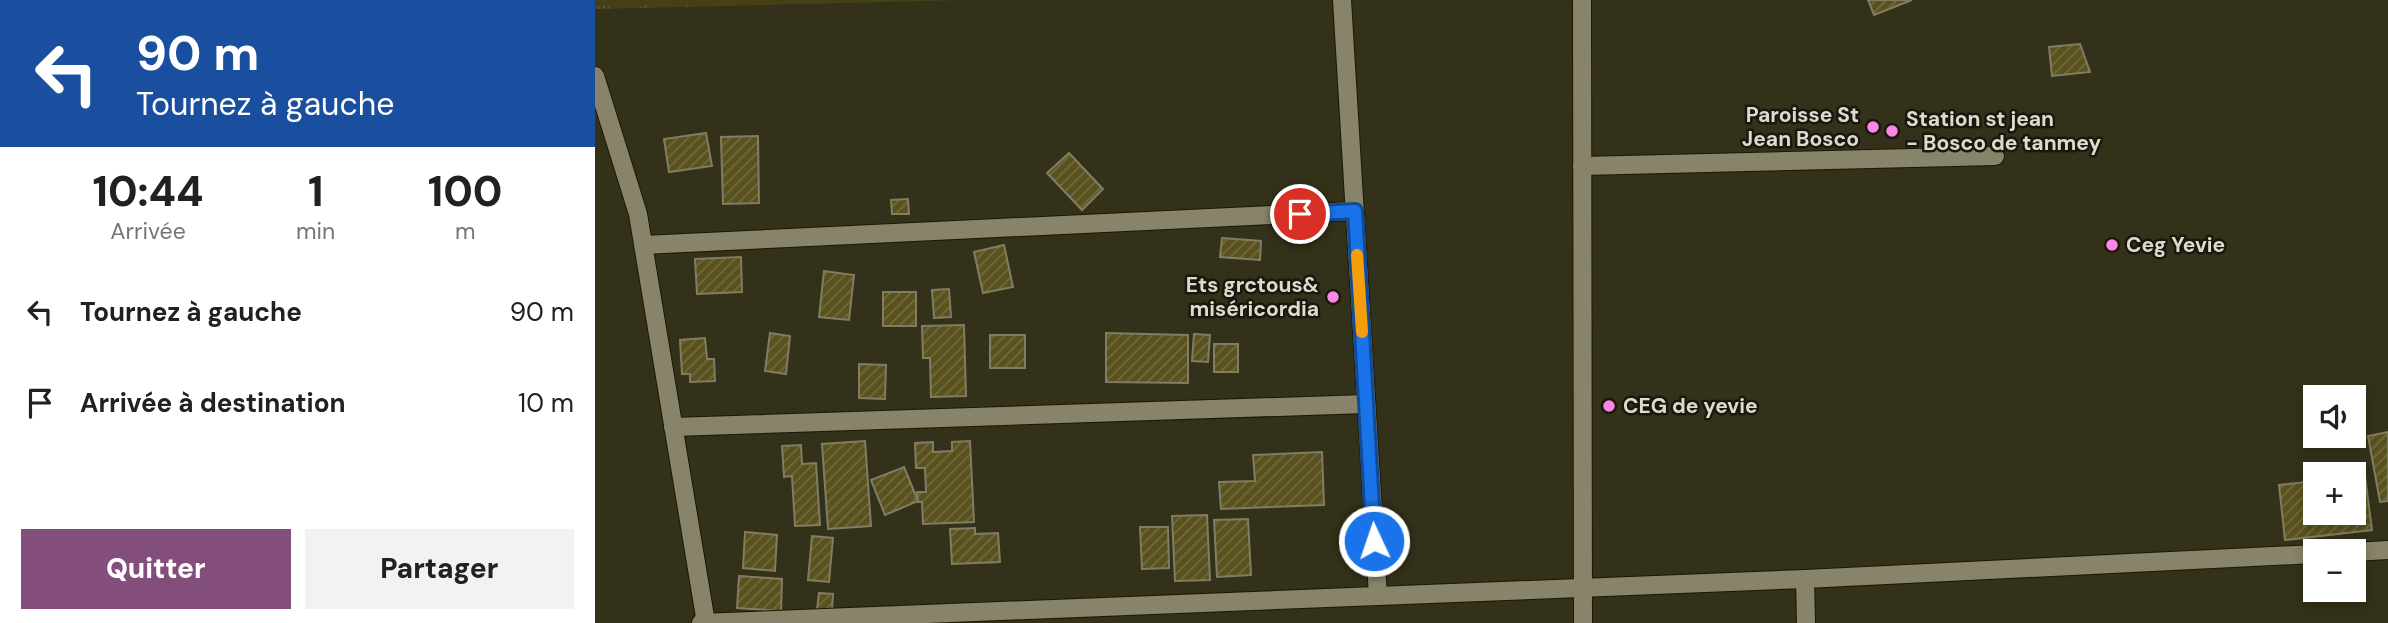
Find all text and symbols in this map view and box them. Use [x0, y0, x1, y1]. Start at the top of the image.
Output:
text: 90 m [136, 21, 259, 85]
icon: left [21, 28, 112, 119]
text: Tournez à gauche [136, 83, 394, 125]
place label: Paroisse St Jean Bosco [1742, 101, 1859, 153]
place label: Station st jean - Bosco de tanmey [1906, 105, 2101, 157]
marker: Paroisse St Jean Bosco [1865, 119, 1881, 135]
marker: Station st jean - Bosco de tanmey [1884, 123, 1900, 139]
text: 10:44 [92, 164, 204, 219]
text: 1 [308, 164, 323, 219]
text: 100 [428, 164, 503, 219]
pin [1270, 184, 1330, 244]
icon: arrive [1281, 195, 1319, 233]
text: Arrivée [110, 216, 186, 246]
text: min [296, 216, 335, 246]
text: m [455, 216, 475, 246]
place label: Ceg Yevie [2126, 231, 2225, 259]
marker: Ceg Yevie [2104, 237, 2120, 253]
place label: Ets grctous& miséricordia [1186, 271, 1319, 323]
marker: Ets grctous& miséricordia [1325, 289, 1341, 305]
icon: left [21, 293, 59, 331]
text: Tournez à gauche [80, 295, 302, 329]
text: 90 m [510, 295, 574, 329]
icon: arrive [21, 384, 59, 422]
map controls [2303, 385, 2366, 602]
button: sound [2303, 385, 2366, 448]
text: Arrivée à destination [80, 386, 346, 420]
text: 10 m [518, 386, 574, 420]
place label: CEG de yevie [1623, 392, 1758, 420]
marker: CEG de yevie [1601, 398, 1617, 414]
button: + [2303, 462, 2366, 525]
position arrow [1337, 504, 1411, 578]
button: Quitter [21, 529, 291, 609]
button: Partager [305, 529, 574, 609]
button: − [2303, 539, 2366, 602]

